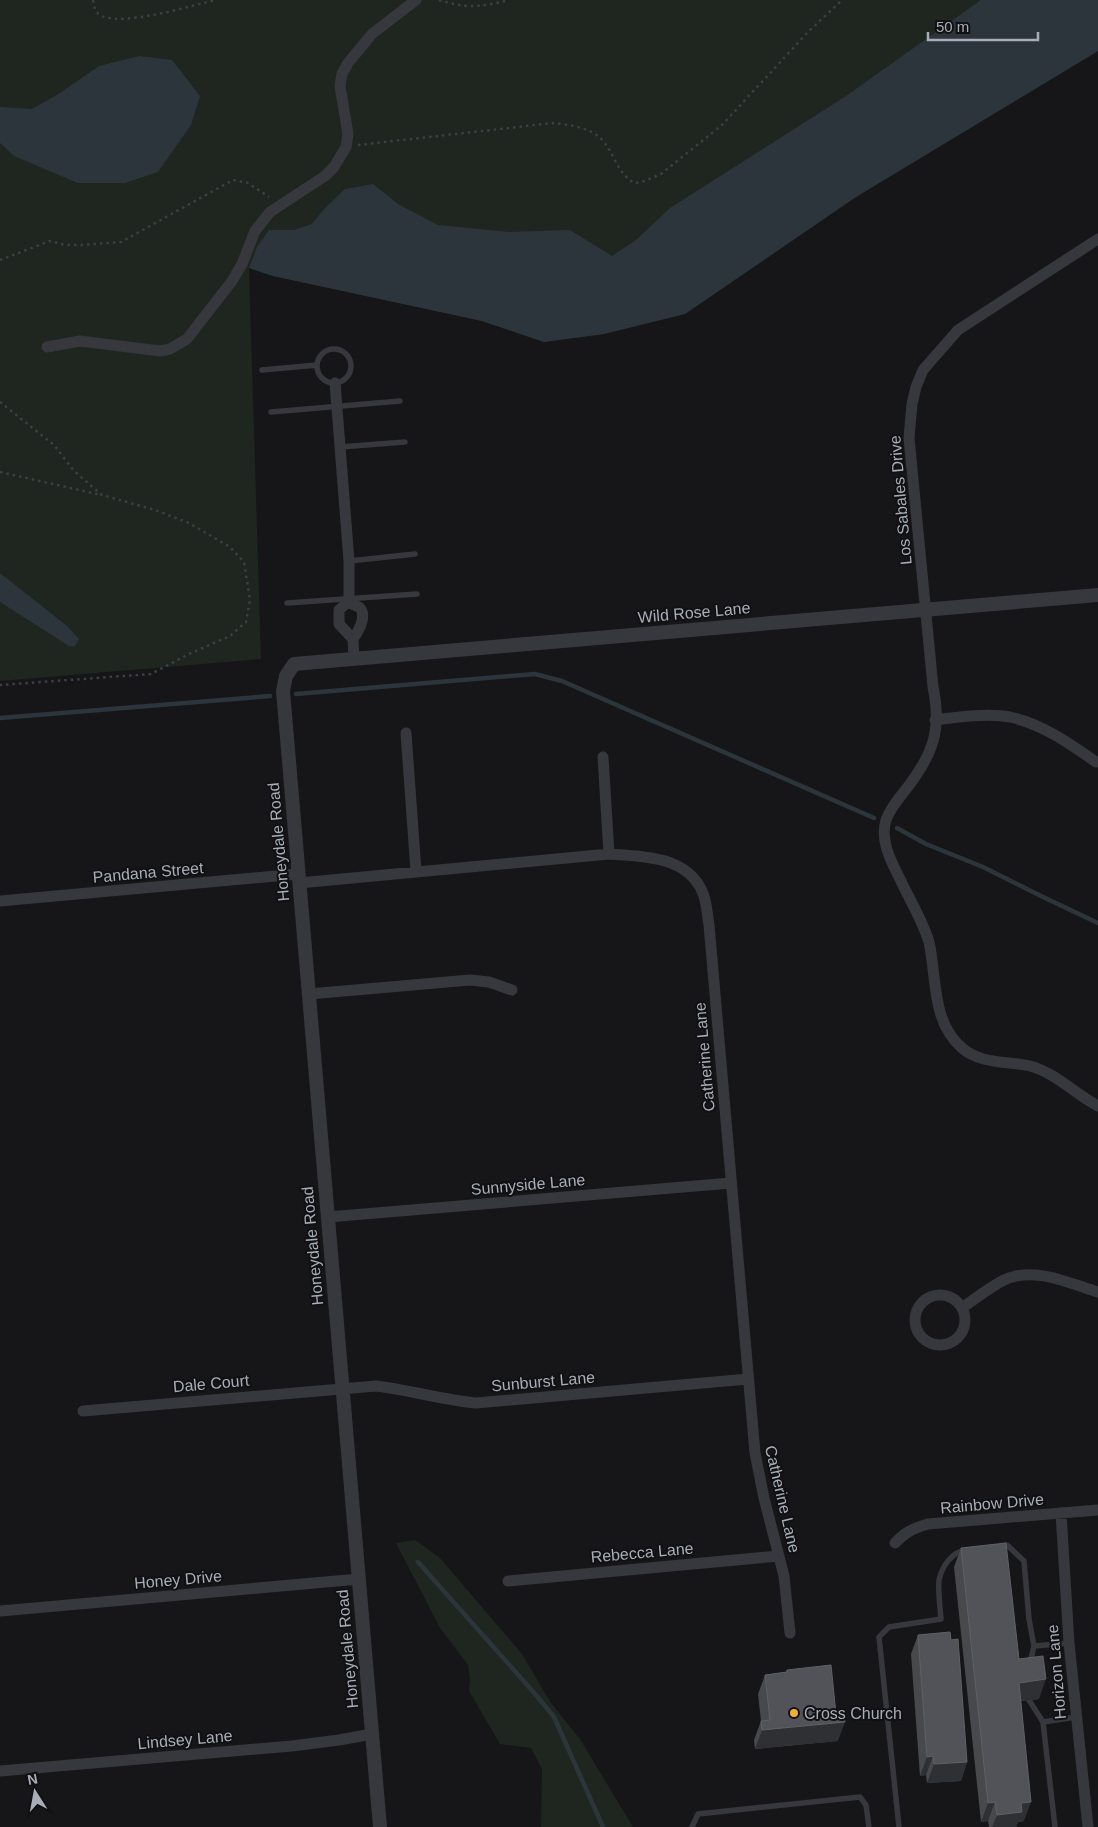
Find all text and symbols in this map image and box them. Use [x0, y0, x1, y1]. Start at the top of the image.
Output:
scale bar [928, 10, 1038, 42]
text: 50 m [936, 18, 969, 35]
street label: Los Sabales Drive [886, 434, 915, 565]
street label: Wild Rose Lane [637, 599, 751, 626]
street label: Honeydale Road [265, 782, 292, 902]
street label: Pandana Street [92, 859, 205, 886]
street label: Catherine Lane [691, 1002, 718, 1112]
street label: Sunnyside Lane [470, 1171, 586, 1198]
street label: Honeydale Road [299, 1186, 326, 1306]
street label: Sunburst Lane [490, 1368, 596, 1395]
street label: Dale Court [172, 1372, 250, 1395]
street label: Catherine Lane [762, 1444, 803, 1554]
street label: Rainbow Drive [939, 1490, 1045, 1516]
street label: Rebecca Lane [590, 1540, 694, 1565]
street label: Honey Drive [133, 1567, 223, 1592]
street label: Honeydale Road [334, 1589, 361, 1709]
street label: Horizon Lane [1044, 1624, 1069, 1720]
place label: Cross Church [804, 1705, 902, 1722]
marker: Cross Church [788, 1707, 800, 1719]
street label: Lindsey Lane [137, 1727, 233, 1752]
north arrow [10, 1767, 60, 1817]
text: N [26, 1770, 39, 1788]

